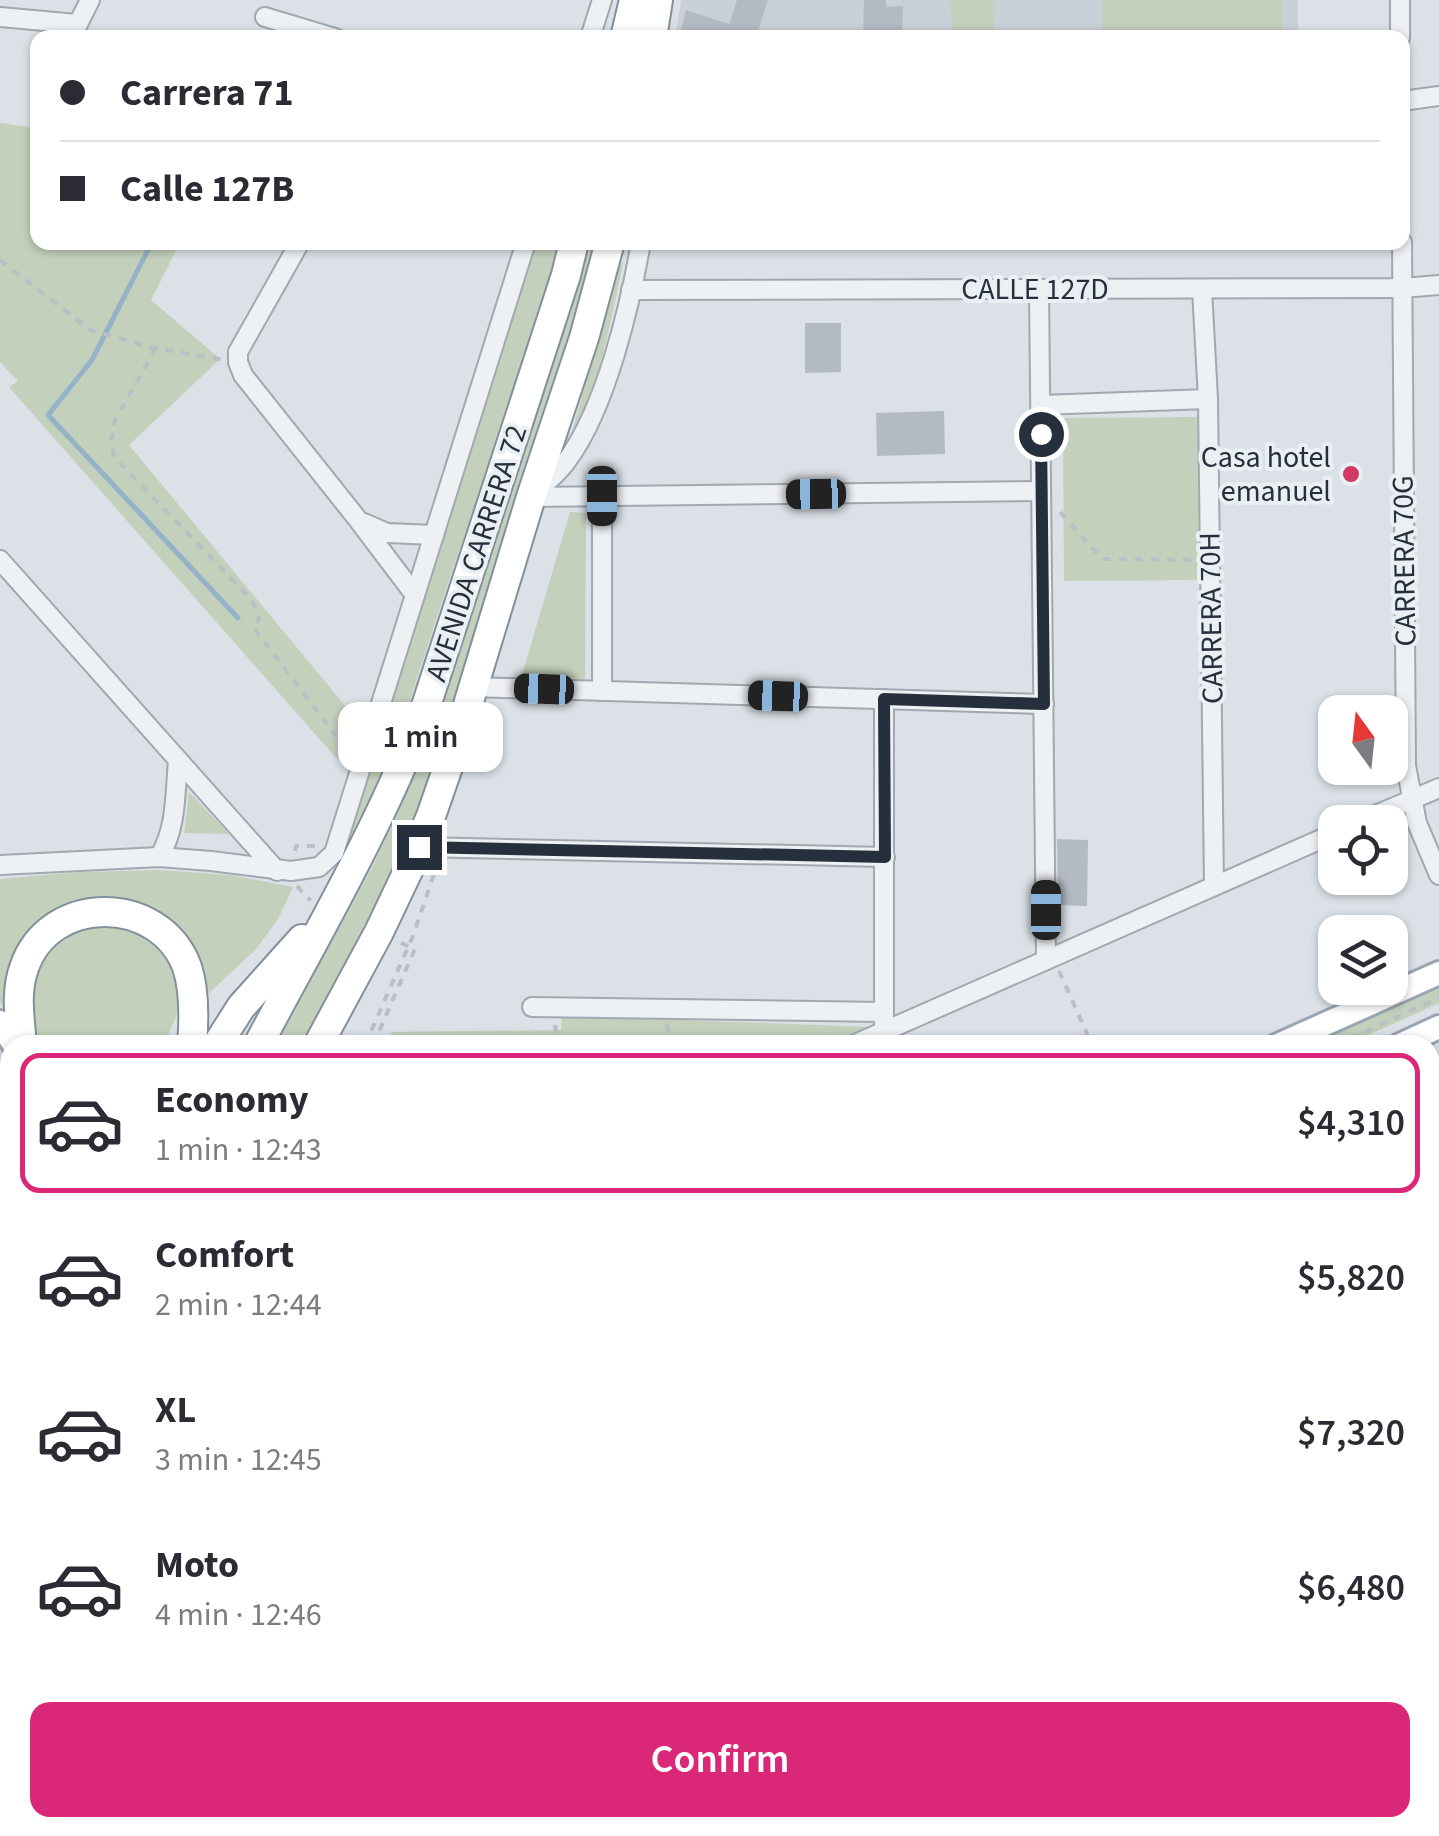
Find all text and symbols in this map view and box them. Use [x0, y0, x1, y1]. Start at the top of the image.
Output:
text: Carrera 71 [120, 66, 294, 120]
text: Calle 127B [120, 162, 294, 216]
street label: CALLE 127D [961, 268, 1109, 311]
route start [1019, 412, 1064, 457]
street label: AVENIDA CARRERA 72 [415, 419, 538, 687]
place label: Casa hotel emanuel [1201, 436, 1331, 513]
marker: Casa hotel emanuel [1340, 463, 1362, 485]
car [587, 466, 617, 526]
street label: CARRERA 70G [1382, 475, 1427, 647]
car [786, 478, 846, 510]
street label: CARRERA 70H [1189, 532, 1234, 704]
car [513, 673, 575, 705]
car [747, 680, 809, 712]
north arrow [1318, 695, 1408, 785]
map controls [1318, 695, 1408, 1005]
callout: 1 min [336, 702, 502, 772]
text: 1 min [382, 714, 459, 760]
button: locate [1318, 805, 1408, 895]
route end [397, 825, 442, 870]
car [1031, 880, 1061, 940]
button: layers [1318, 915, 1408, 1005]
text: Economy [155, 1073, 308, 1127]
icon: car [35, 1078, 125, 1168]
text: $4,310 [1297, 1096, 1405, 1150]
text: 1 min · 12:43 [155, 1127, 322, 1173]
text: Comfort [155, 1228, 294, 1282]
icon: car [35, 1233, 125, 1323]
text: $5,820 [1297, 1251, 1405, 1305]
text: 2 min · 12:44 [155, 1282, 322, 1328]
text: XL [155, 1383, 196, 1437]
icon: car [35, 1388, 125, 1478]
text: $7,320 [1297, 1406, 1405, 1460]
text: 3 min · 12:45 [155, 1437, 322, 1483]
text: Moto [155, 1538, 239, 1592]
icon: car [35, 1543, 125, 1633]
text: $6,480 [1297, 1561, 1405, 1615]
text: 4 min · 12:46 [155, 1592, 322, 1638]
button: Confirm [30, 1702, 1410, 1817]

